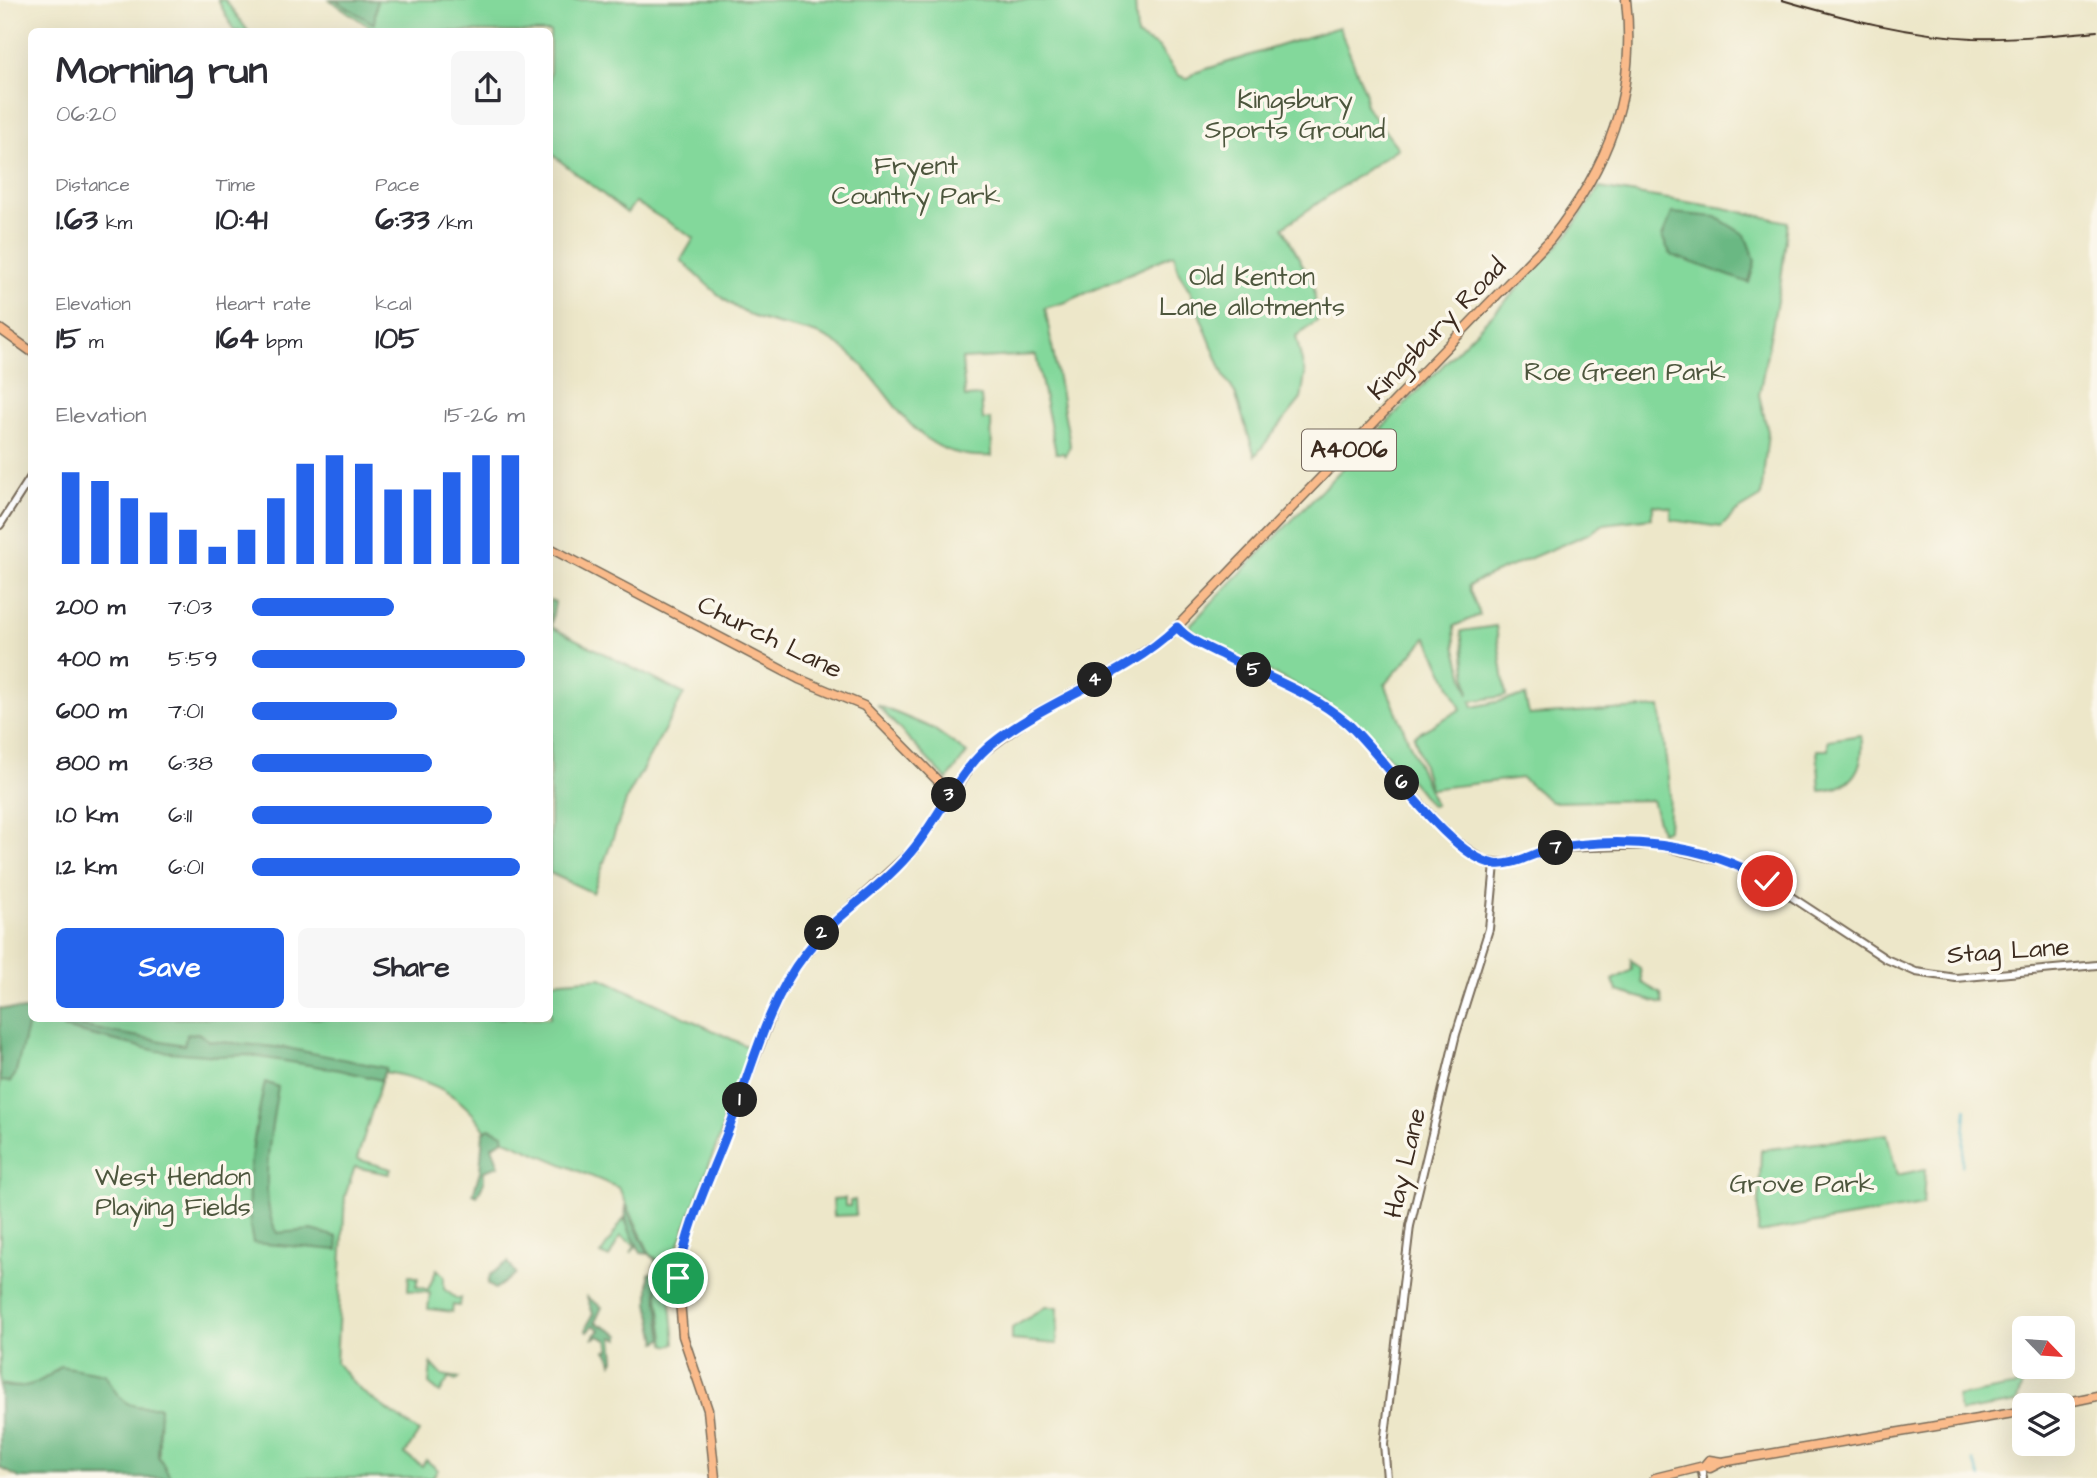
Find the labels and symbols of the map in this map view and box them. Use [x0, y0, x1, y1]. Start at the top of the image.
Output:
park label: Kingsbury Sports Ground [1205, 82, 1385, 148]
park label: Fryent Country Park [832, 148, 1000, 216]
street label: Kingsbury Road [1360, 250, 1516, 410]
park label: Old Kenton Lane allotments [1159, 259, 1345, 325]
park label: Roe Green Park [1524, 354, 1726, 390]
road number: A4006 [1302, 430, 1396, 471]
street label: Church Lane [692, 586, 848, 688]
pin: 5 [1236, 652, 1272, 688]
pin: 4 [1078, 662, 1112, 698]
pin: 6 [1384, 766, 1420, 800]
pin: 3 [932, 778, 967, 812]
pin: 7 [1538, 830, 1574, 866]
pin [1737, 851, 1797, 911]
pin: 2 [804, 916, 840, 950]
street label: Stag Lane [1946, 929, 2071, 975]
pin: 1 [722, 1082, 758, 1118]
street label: Hay Lane [1375, 1104, 1437, 1222]
park label: West Hendon Playing Fields [95, 1159, 251, 1227]
park label: Grove Park [1729, 1166, 1875, 1202]
pin [648, 1248, 708, 1308]
north arrow [2012, 1316, 2076, 1379]

